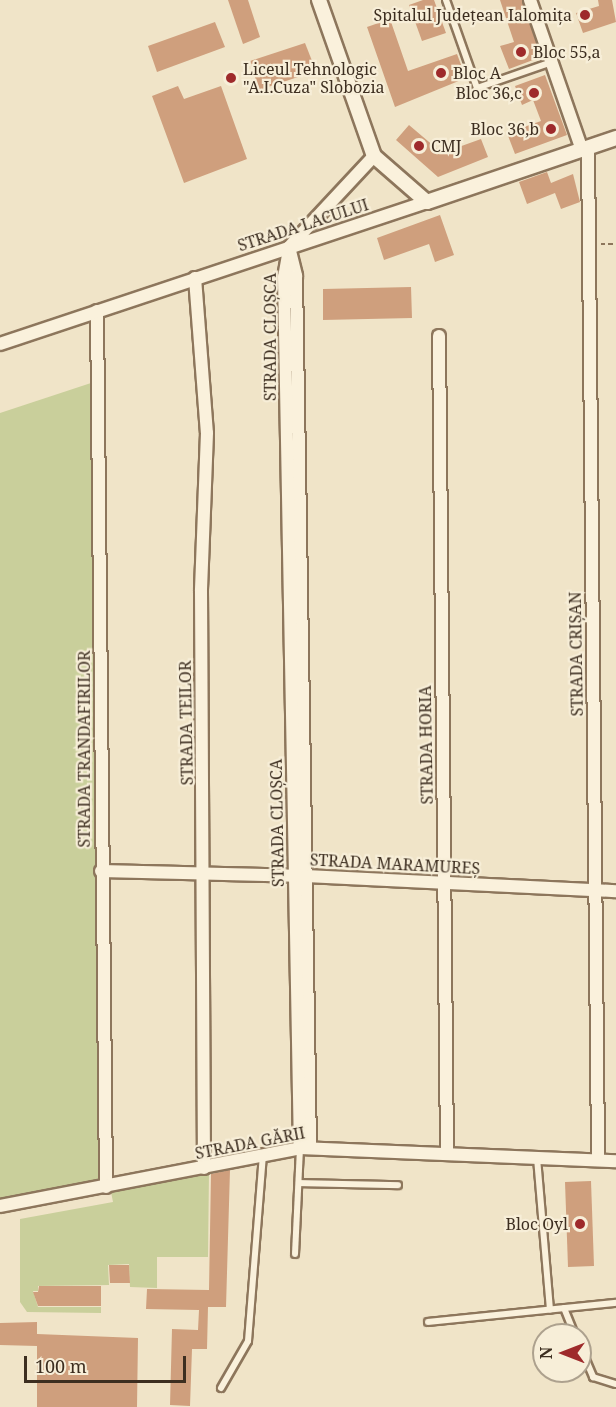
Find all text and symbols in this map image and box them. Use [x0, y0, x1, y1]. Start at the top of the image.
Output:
place label: Spitalul Județean Ialomița [374, 5, 572, 25]
marker: Spitalul Județean Ialomița [576, 6, 594, 24]
place label: Bloc 55,a [533, 42, 601, 62]
marker: Bloc 55,a [514, 45, 528, 59]
place label: Liceul Tehnologic "A.I.Cuza" Slobozia [243, 59, 385, 97]
place label: Bloc A [453, 63, 501, 83]
marker: Bloc A [434, 66, 448, 80]
marker: Liceul Tehnologic "A.I.Cuza" Slobozia [224, 71, 238, 85]
place label: Bloc 36,c [456, 83, 522, 103]
marker: Bloc 36,c [527, 86, 541, 100]
place label: Bloc 36,b [471, 119, 539, 139]
marker: Bloc 36,b [544, 122, 558, 136]
place label: CMJ [431, 136, 462, 156]
marker: CMJ [412, 139, 426, 153]
street label: STRADA LACULUI [235, 195, 371, 255]
street label: STRADA CLOȘCA [260, 273, 280, 401]
street label: STRADA CRIȘAN [565, 591, 587, 717]
street label: STRADA TRANDAFIRILOR [74, 650, 94, 848]
street label: STRADA TEILOR [175, 660, 197, 786]
street label: STRADA HORIA [415, 685, 437, 805]
street label: STRADA CLOȘCA [266, 759, 288, 887]
street label: STRADA MARAMUREȘ [309, 850, 481, 878]
street label: STRADA GĂRII [193, 1123, 307, 1163]
place label: Bloc Oyl [505, 1214, 568, 1234]
marker: Bloc Oyl [573, 1217, 587, 1231]
north arrow [532, 1323, 592, 1383]
scale bar [27, 1344, 189, 1382]
text: N [535, 1347, 557, 1359]
text: 100 m [35, 1354, 87, 1378]

